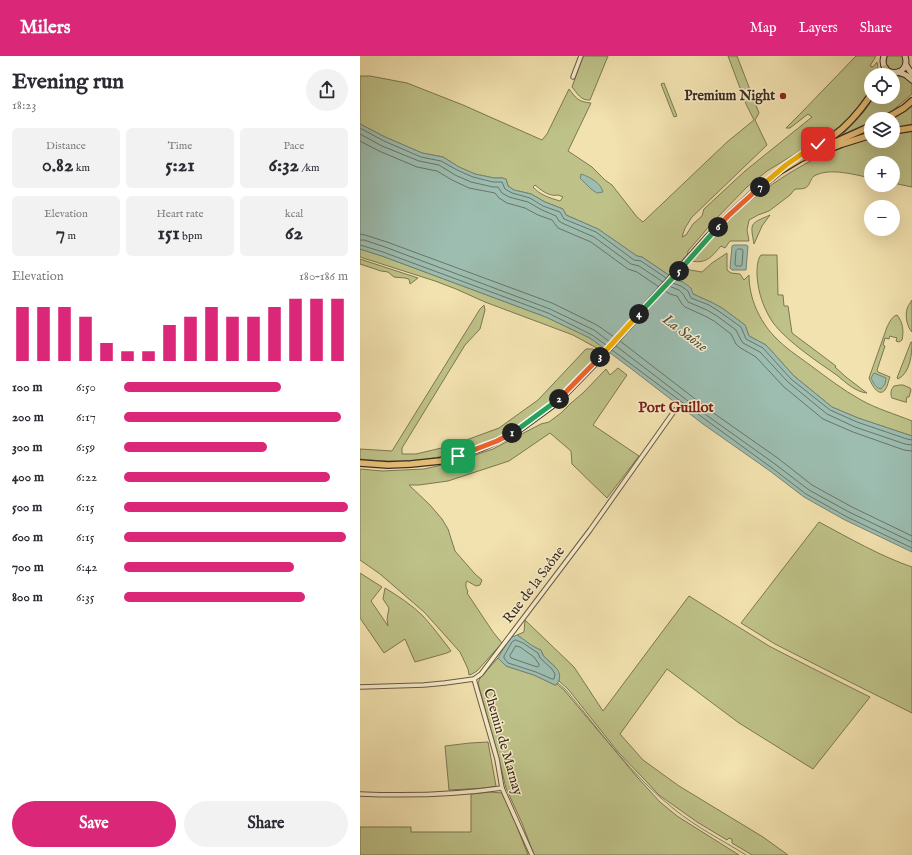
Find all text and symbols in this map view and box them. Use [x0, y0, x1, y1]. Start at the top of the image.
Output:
text: Milers [20, 16, 70, 40]
text: Map [750, 19, 777, 37]
text: Layers [799, 19, 838, 37]
text: Share [860, 19, 892, 37]
text: Evening run [12, 68, 124, 96]
map controls [864, 68, 900, 236]
button: locate [864, 68, 900, 104]
button: share [306, 69, 348, 111]
place label: Premium Night [684, 87, 775, 105]
marker: Premium Night [778, 91, 788, 101]
text: 18:23 [12, 97, 36, 114]
button: layers [864, 112, 900, 148]
pin [801, 127, 835, 161]
icon: check [807, 133, 829, 155]
text: Distance [46, 139, 86, 153]
text: Time [168, 139, 192, 153]
text: Pace [284, 139, 304, 153]
text: 0.82 [42, 153, 73, 178]
text: 5:21 [165, 153, 195, 178]
text: 6:32 [268, 153, 299, 178]
button: + [864, 156, 900, 192]
text: km [73, 161, 90, 175]
text: /km [299, 161, 320, 175]
pin: 7 [750, 177, 770, 197]
text: 7 [757, 180, 763, 194]
button: − [864, 200, 900, 236]
text: Elevation [44, 207, 88, 221]
text: Heart rate [157, 207, 203, 221]
text: kcal [285, 207, 303, 221]
pin: 6 [708, 217, 728, 237]
text: 6 [716, 220, 720, 234]
text: 7 [56, 221, 65, 246]
text: 151 [158, 221, 180, 246]
text: 62 [285, 221, 303, 246]
text: m [65, 229, 76, 243]
text: bpm [180, 229, 202, 243]
pin: 5 [669, 261, 689, 281]
text: 5 [677, 264, 681, 278]
text: Elevation [12, 268, 64, 285]
text: 180–186 m [299, 268, 348, 285]
pin: 4 [629, 304, 649, 324]
text: 4 [636, 307, 642, 321]
water label: La Saône [658, 309, 711, 356]
pin: 3 [590, 347, 610, 367]
text: 3 [598, 350, 602, 364]
text: 100 m [12, 379, 42, 396]
text: 6:50 [76, 379, 96, 396]
pin: 2 [549, 389, 569, 409]
text: 2 [556, 392, 562, 406]
district label: Port Guillot [638, 398, 715, 417]
text: 200 m [12, 409, 44, 426]
text: 6:17 [76, 409, 96, 426]
pin: 1 [502, 423, 522, 443]
text: 1 [510, 426, 514, 440]
text: 300 m [12, 439, 43, 456]
text: 6:59 [76, 439, 95, 456]
pin [441, 439, 475, 473]
icon: arrive [447, 445, 469, 467]
text: 400 m [12, 469, 44, 486]
text: 6:22 [76, 469, 97, 486]
text: 500 m [12, 499, 42, 516]
text: 6:15 [76, 499, 94, 516]
text: 600 m [12, 529, 43, 546]
text: 6:15 [76, 529, 94, 546]
street label: Rue de la Saône [499, 542, 569, 627]
text: 700 m [12, 559, 44, 576]
text: 6:42 [76, 559, 97, 576]
text: 800 m [12, 589, 43, 606]
text: 6:35 [76, 589, 94, 606]
street label: Chemin de Marnay [479, 686, 527, 798]
button: Save [12, 801, 176, 847]
button: Share [184, 801, 348, 847]

